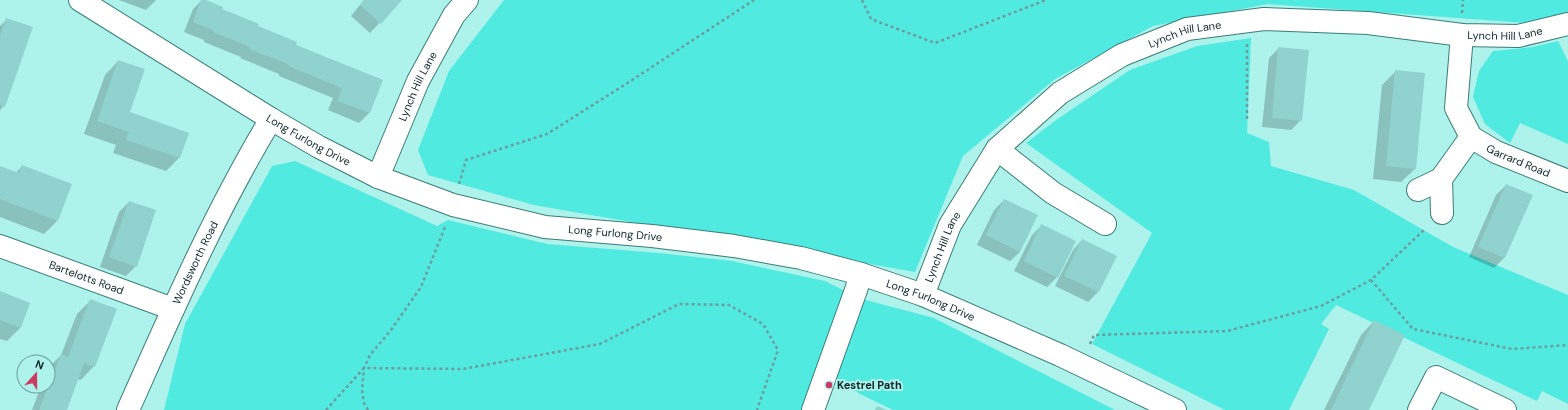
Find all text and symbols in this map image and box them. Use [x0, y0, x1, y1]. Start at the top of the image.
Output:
street label: Lynch Hill Lane [1146, 18, 1222, 51]
street label: Lynch Hill Lane [1467, 23, 1544, 43]
street label: Lynch Hill Lane [395, 49, 440, 123]
street label: Long Furlong Drive [264, 111, 353, 169]
street label: Garrard Road [1484, 141, 1552, 180]
street label: Lynch Hill Lane [922, 209, 964, 284]
street label: Wordsworth Road [169, 218, 221, 306]
street label: Long Furlong Drive [568, 222, 663, 244]
street label: Bartelotts Road [47, 257, 126, 298]
street label: Long Furlong Drive [885, 276, 977, 324]
north arrow [16, 354, 56, 394]
text: N [33, 357, 46, 373]
place label: Kestrel Path [837, 378, 902, 392]
marker: Kestrel Path [824, 380, 834, 390]

